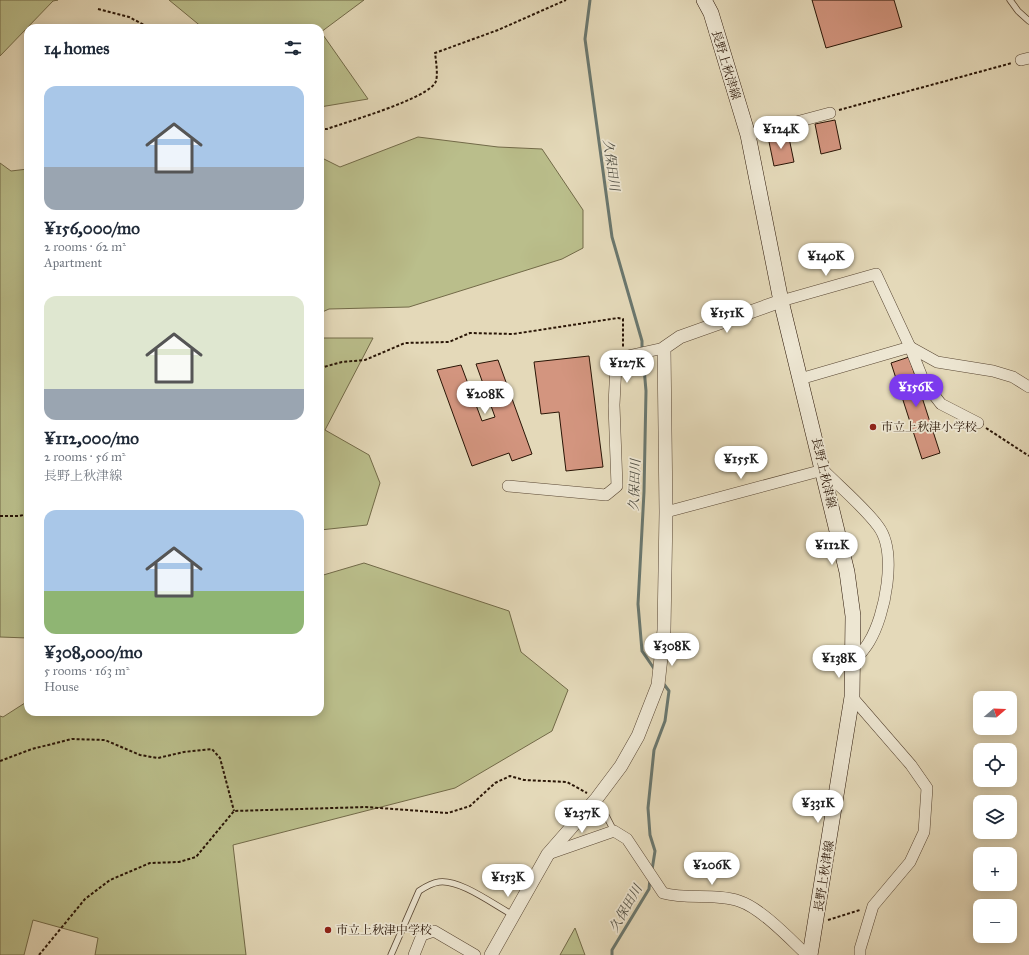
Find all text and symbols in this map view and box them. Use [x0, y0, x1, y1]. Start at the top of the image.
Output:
street label: 長野上秋津線 [709, 29, 743, 101]
icon: filters [282, 37, 304, 59]
text: 14 homes [44, 38, 109, 59]
icon: home [138, 112, 210, 184]
pin: ¥124K [753, 116, 809, 150]
text: ¥124K [763, 121, 799, 137]
water label: 久保田川 [599, 138, 623, 194]
text: ¥156,000/mo [44, 218, 140, 239]
text: 2 rooms · 62 m² [44, 239, 126, 255]
pin: ¥140K [798, 243, 854, 277]
text: ¥140K [807, 248, 845, 264]
text: Apartment [44, 255, 102, 271]
pin: ¥151K [699, 300, 755, 334]
text: ¥151K [710, 305, 744, 321]
icon: home [138, 322, 210, 394]
pin: ¥127K [599, 350, 655, 384]
text: ¥127K [609, 355, 645, 371]
pin: ¥156K [888, 374, 944, 408]
text: ¥156K [898, 379, 934, 395]
pin: ¥208K [457, 381, 513, 415]
text: ¥208K [466, 386, 504, 402]
place label: 市立上秋津小学校 [881, 420, 977, 434]
marker: 市立上秋津小学校 [868, 422, 878, 432]
text: ¥112,000/mo [44, 428, 139, 449]
street label: 長野上秋津線 [809, 436, 839, 510]
pin: ¥155K [713, 446, 769, 480]
text: 2 rooms · 56 m² [44, 449, 126, 465]
text: ¥155K [724, 451, 758, 467]
water label: 久保田川 [626, 457, 644, 511]
text: 長野上秋津線 [44, 468, 122, 484]
pin: ¥112K [804, 532, 860, 566]
icon: home [138, 536, 210, 608]
text: ¥112K [815, 537, 849, 553]
pin: ¥308K [644, 633, 700, 667]
text: ¥308K [653, 638, 691, 654]
text: ¥308,000/mo [44, 642, 142, 663]
pin: ¥138K [811, 645, 867, 679]
text: ¥138K [821, 650, 857, 666]
text: 5 rooms · 163 m² [44, 663, 129, 679]
text: House [44, 679, 79, 695]
north arrow [973, 691, 1017, 735]
map controls [973, 691, 1017, 943]
button: locate [973, 743, 1017, 787]
pin: ¥331K [790, 790, 846, 824]
text: ¥331K [801, 795, 835, 811]
button: layers [973, 795, 1017, 839]
pin: ¥237K [554, 800, 610, 834]
text: ¥237K [564, 805, 600, 821]
street label: 長野上秋津線 [811, 839, 837, 913]
button: + [973, 847, 1017, 891]
pin: ¥206K [684, 852, 740, 886]
text: ¥206K [693, 857, 731, 873]
pin: ¥153K [480, 864, 536, 898]
text: ¥153K [491, 869, 525, 885]
water label: 久保田川 [606, 880, 647, 935]
button: − [973, 899, 1017, 943]
place label: 市立上秋津中学校 [336, 923, 432, 937]
marker: 市立上秋津中学校 [323, 925, 333, 935]

